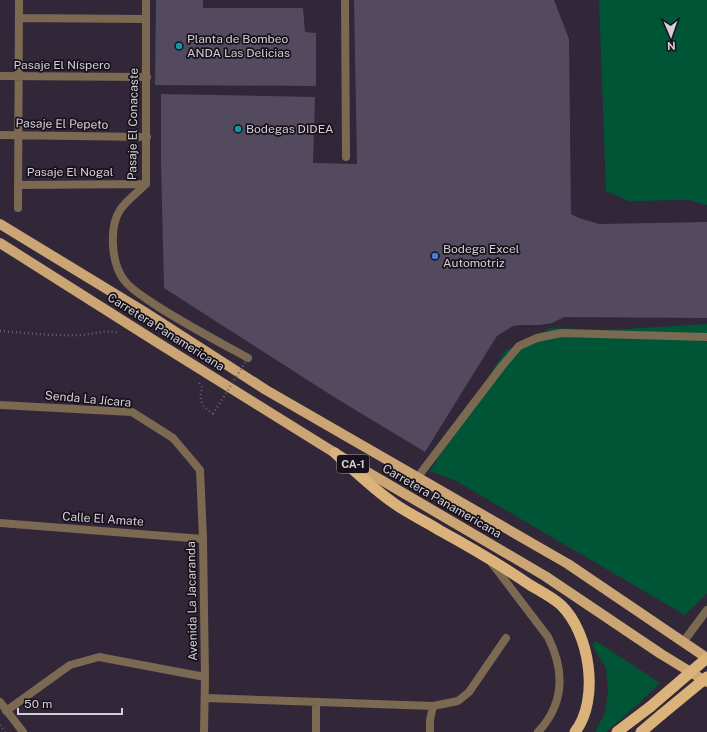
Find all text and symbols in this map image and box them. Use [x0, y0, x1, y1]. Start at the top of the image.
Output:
north arrow [651, 16, 691, 56]
place label: Planta de Bombeo ANDA Las Delicias [187, 32, 290, 60]
text: N [667, 40, 676, 52]
marker: Planta de Bombeo ANDA Las Delicias [174, 41, 184, 51]
street label: Pasaje El Níspero [14, 58, 111, 72]
street label: Pasaje El Conacaste [125, 68, 141, 180]
street label: Pasaje El Pepeto [16, 116, 109, 132]
place label: Bodegas DIDEA [246, 122, 334, 136]
marker: Bodegas DIDEA [233, 124, 243, 134]
street label: Pasaje El Nogal [27, 165, 114, 179]
place label: Bodega Excel Automotriz [443, 242, 520, 270]
marker: Bodega Excel Automotriz [430, 251, 440, 261]
street label: Carretera Panamericana [105, 290, 227, 374]
street label: Senda La Jícara [44, 388, 132, 410]
road number: CA-1 [337, 455, 369, 473]
street label: Carretera Panamericana [380, 461, 504, 541]
street label: Calle El Amate [62, 509, 144, 529]
street label: Avenida La Jacaranda [184, 541, 200, 661]
scale bar [18, 690, 122, 716]
text: 50 m [24, 697, 52, 711]

